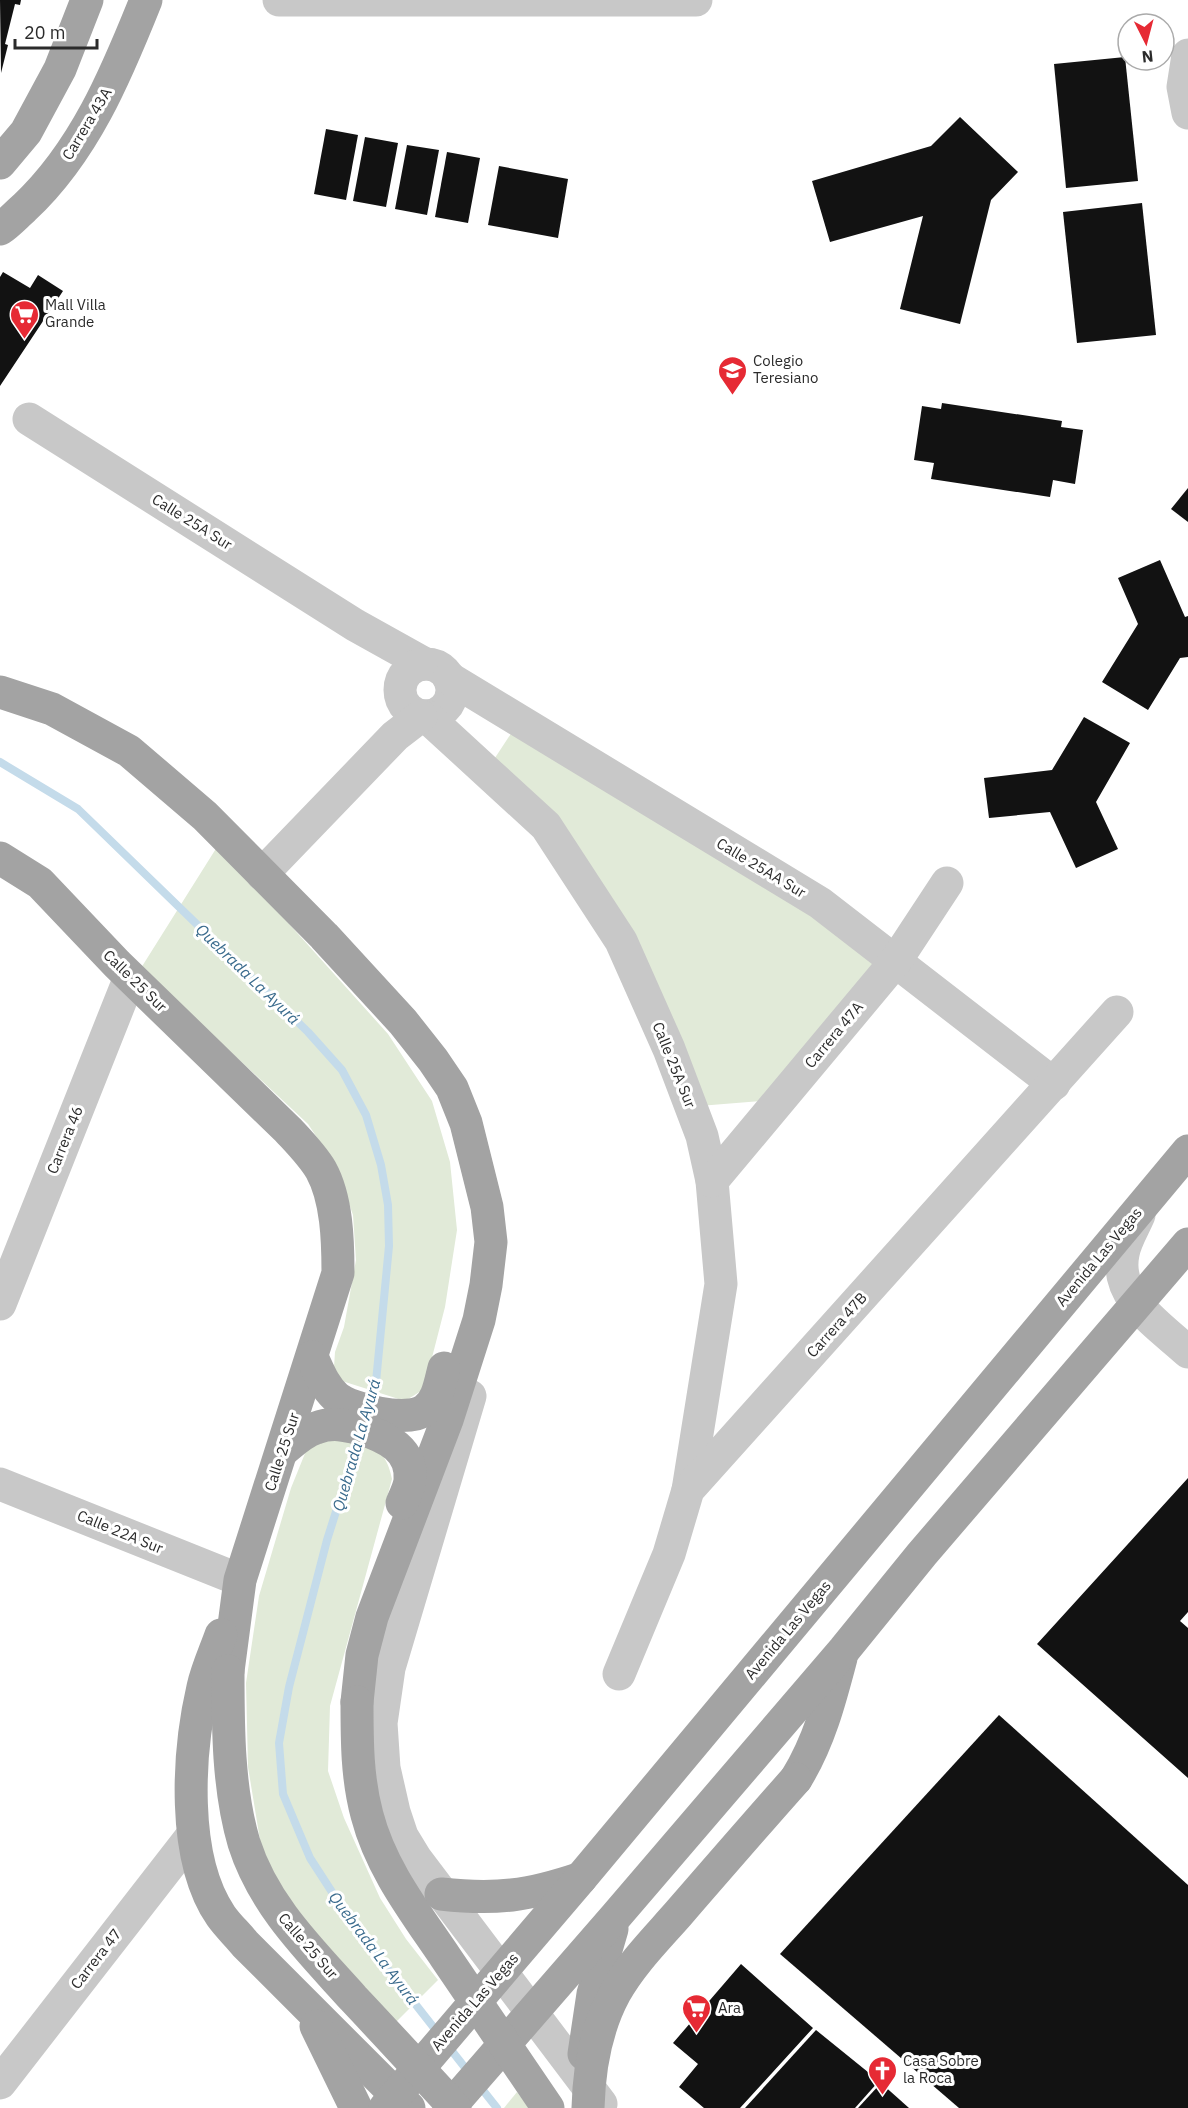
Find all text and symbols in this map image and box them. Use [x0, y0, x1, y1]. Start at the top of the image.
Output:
scale bar [15, 12, 98, 50]
north arrow [1116, 12, 1176, 72]
text: 20 m [24, 21, 66, 44]
text: N [1141, 46, 1154, 67]
street label: Carrera 43A [58, 84, 116, 163]
place label: Mall Villa Grande [45, 295, 106, 331]
supermarket icon: Mall Villa Grande [8, 298, 40, 340]
place label: Colegio Teresiano [753, 351, 819, 387]
school or university icon: Colegio Teresiano [716, 354, 748, 396]
street label: Calle 25A Sur [149, 489, 236, 554]
street label: Calle 25AA Sur [713, 833, 810, 902]
water label: Quebrada La Ayurá [192, 919, 304, 1029]
street label: Calle 25 Sur [99, 946, 172, 1016]
street label: Carrera 47A [800, 997, 867, 1072]
street label: Calle 25A Sur [649, 1019, 701, 1111]
street label: Carrera 46 [42, 1103, 87, 1177]
street label: Avenida Las Vegas [1052, 1203, 1146, 1310]
street label: Carrera 47B [802, 1288, 871, 1361]
water label: Quebrada La Ayurá [328, 1377, 384, 1513]
street label: Calle 25 Sur [260, 1410, 303, 1494]
street label: Calle 22A Sur [74, 1506, 166, 1558]
street label: Avenida Las Vegas [741, 1576, 835, 1683]
water label: Quebrada La Ayurá [325, 1887, 423, 2009]
street label: Calle 25 Sur [274, 1909, 343, 1983]
street label: Carrera 47 [66, 1925, 125, 1993]
street label: Avenida Las Vegas [427, 1949, 522, 2055]
supermarket icon: Ara [681, 1992, 713, 2034]
place label: Ara [718, 1998, 741, 2017]
place label: Casa Sobre la Roca [903, 2051, 979, 2087]
church icon: Casa Sobre la Roca [866, 2054, 898, 2096]

